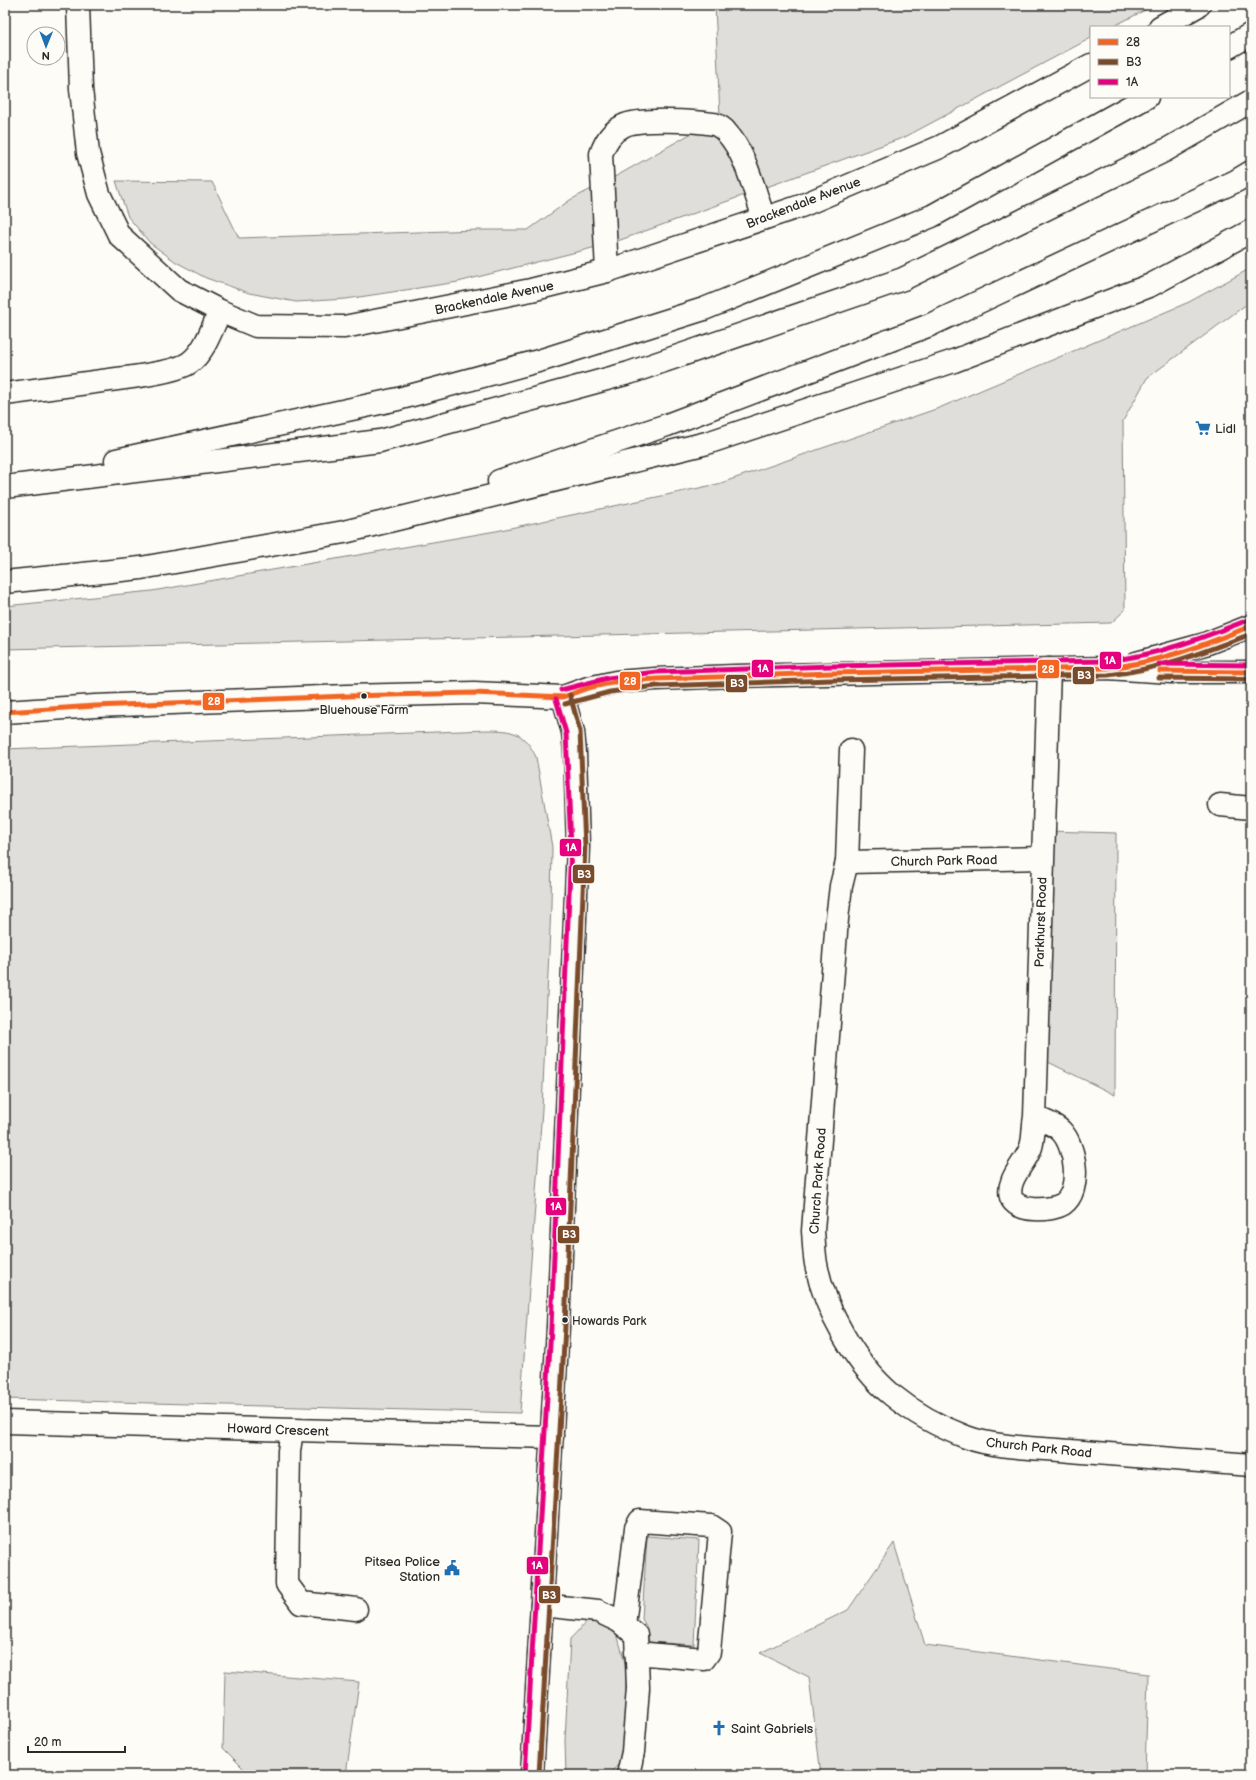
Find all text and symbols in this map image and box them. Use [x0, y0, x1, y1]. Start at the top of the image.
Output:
north arrow [26, 26, 66, 66]
legend [1090, 26, 1230, 98]
text: 28 [1126, 35, 1140, 50]
text: N [42, 49, 50, 62]
text: B3 [1126, 55, 1142, 70]
text: 1A [1126, 75, 1139, 90]
street label: Brackendale Avenue [744, 174, 863, 232]
street label: Brackendale Avenue [433, 277, 555, 318]
supermarket icon: Lidl [1194, 419, 1212, 437]
place label: Lidl [1215, 421, 1236, 437]
line badge: 1A [1099, 651, 1122, 670]
text: 1A [1104, 654, 1116, 667]
line badge: 1A [751, 659, 774, 678]
line badge: 28 [1037, 659, 1060, 679]
text: 1A [757, 662, 769, 675]
text: 28 [1041, 663, 1055, 676]
line badge: B3 [1072, 666, 1095, 685]
text: B3 [1077, 669, 1092, 682]
line badge: 28 [619, 671, 641, 691]
line badge: B3 [725, 674, 748, 693]
text: 28 [623, 675, 637, 688]
text: B3 [730, 677, 745, 690]
marker: Bluehouse Farm [359, 691, 369, 701]
line badge: 28 [202, 692, 225, 711]
text: 28 [207, 695, 221, 708]
place label: Bluehouse Farm [320, 703, 408, 718]
line badge: 1A [559, 838, 582, 857]
text: 1A [565, 841, 577, 854]
street label: Church Park Road [891, 852, 997, 870]
line badge: B3 [572, 864, 595, 884]
text: B3 [577, 868, 592, 881]
street label: Parkhurst Road [1031, 877, 1051, 968]
street label: Church Park Road [806, 1127, 830, 1235]
line badge: 1A [545, 1197, 567, 1216]
text: 1A [550, 1200, 562, 1213]
line badge: B3 [557, 1225, 580, 1244]
text: B3 [562, 1228, 577, 1241]
place label: Howards Park [572, 1314, 647, 1329]
marker: Howards Park [560, 1315, 570, 1325]
street label: Howard Crescent [227, 1420, 329, 1440]
street label: Church Park Road [985, 1434, 1093, 1462]
place label: Pitsea Police Station [364, 1554, 440, 1585]
line badge: 1A [526, 1556, 549, 1575]
public building icon: Pitsea Police Station [443, 1559, 461, 1577]
text: 1A [531, 1559, 543, 1572]
line badge: B3 [538, 1585, 561, 1604]
text: B3 [542, 1589, 557, 1602]
church icon: Saint Gabriels [710, 1719, 728, 1737]
place label: Saint Gabriels [731, 1721, 814, 1737]
scale bar [28, 1728, 125, 1754]
text: 20 m [34, 1735, 61, 1750]

